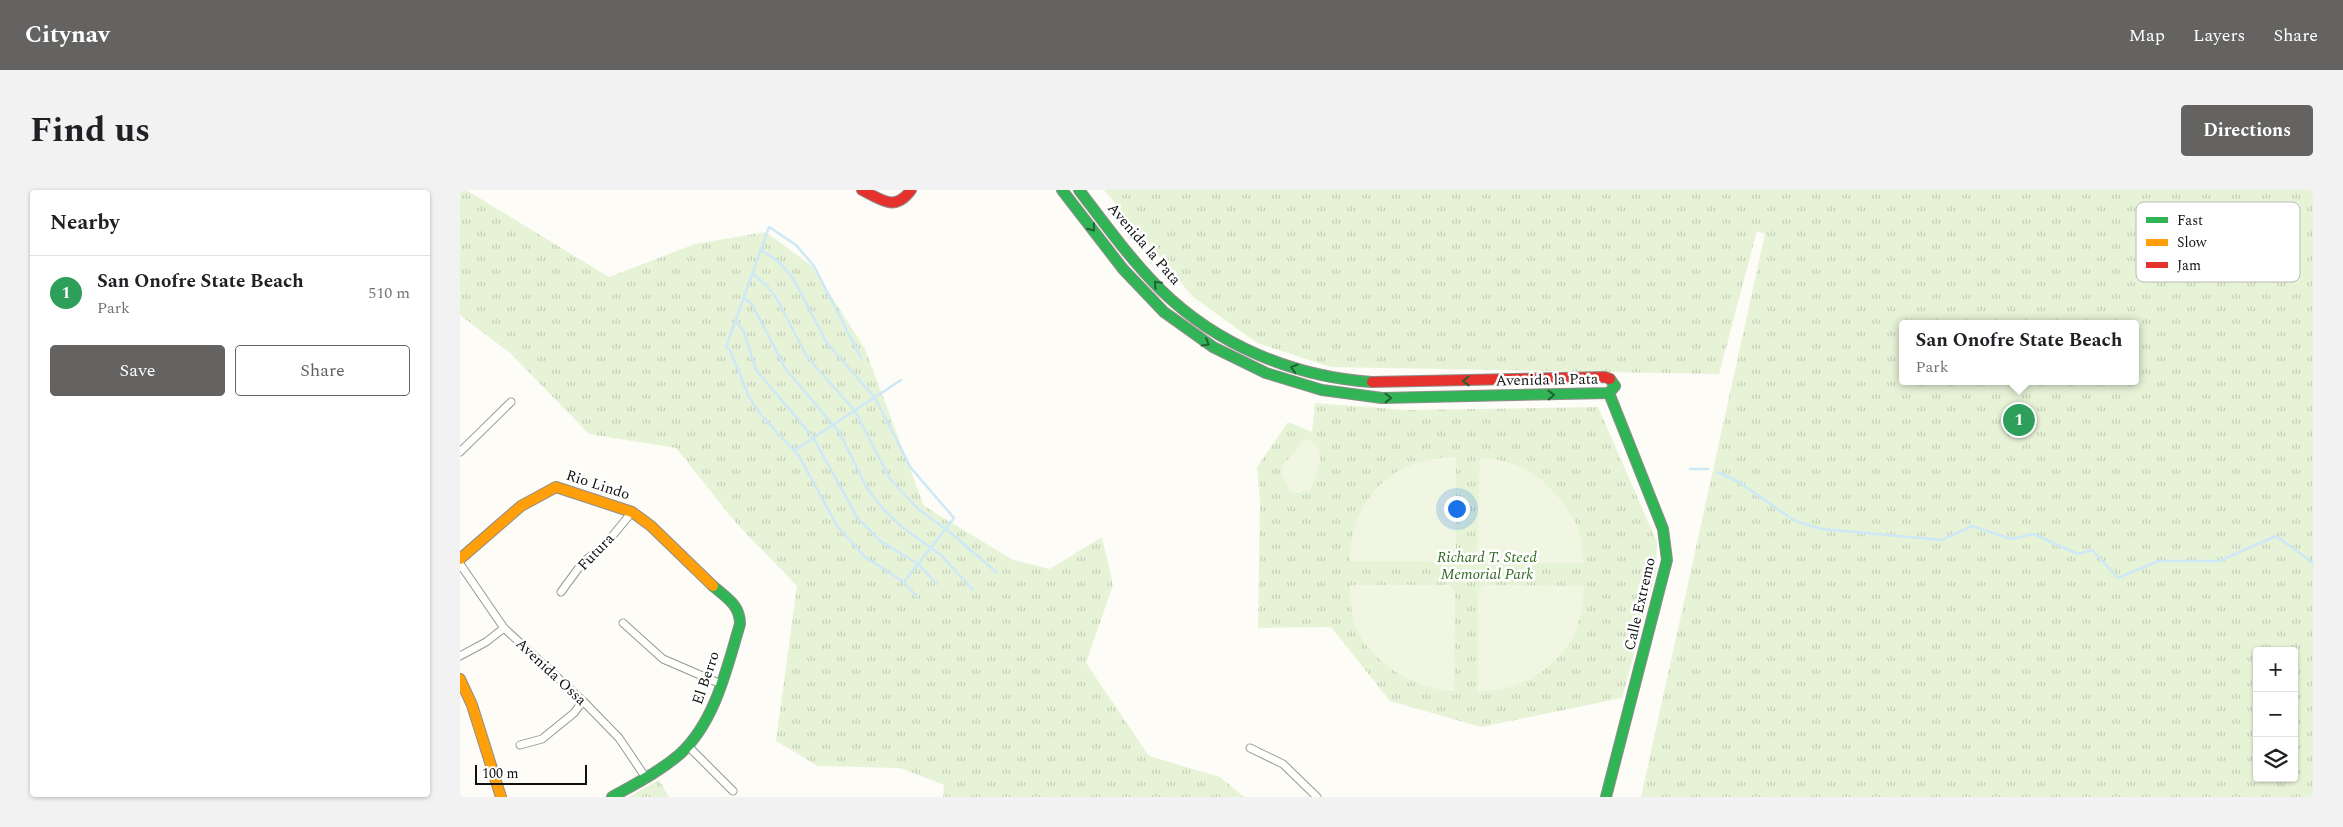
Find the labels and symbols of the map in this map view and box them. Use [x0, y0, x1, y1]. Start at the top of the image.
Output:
street label: Avenida la Pata [1102, 198, 1187, 291]
legend [2136, 202, 2300, 282]
text: Fast [2177, 210, 2203, 231]
one-way arrow [1086, 223, 1095, 232]
text: Slow [2177, 232, 2207, 253]
text: Jam [2177, 255, 2201, 276]
one-way arrow [1154, 281, 1163, 290]
one-way arrow [1200, 337, 1209, 347]
one-way arrow [1289, 363, 1298, 374]
street label: Avenida la Pata [1495, 368, 1599, 392]
one-way arrow [1462, 376, 1470, 386]
one-way arrow [1547, 389, 1555, 400]
one-way arrow [1385, 393, 1393, 403]
pin: 1 [2003, 401, 2035, 439]
street label: Rio Lindo [563, 464, 633, 506]
your location [1444, 496, 1470, 522]
street label: Futura [572, 527, 620, 576]
park label: Richard T. Steed Memorial Park [1437, 546, 1537, 586]
street label: Calle Extremo [1618, 555, 1662, 653]
street label: Avenida Ossa [510, 633, 592, 712]
street label: El Berro [686, 648, 726, 708]
scale bar [475, 762, 588, 785]

